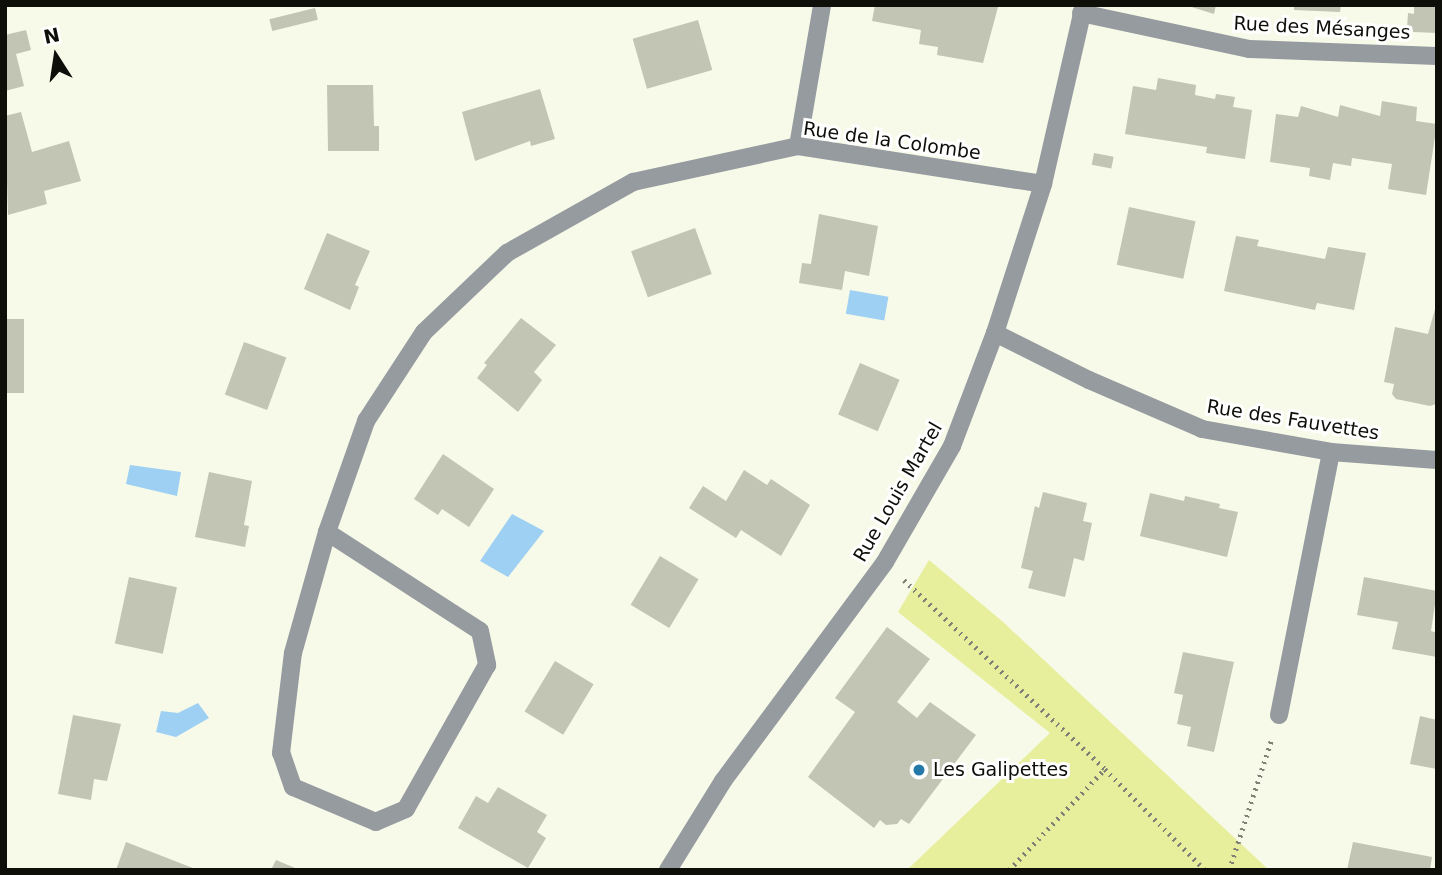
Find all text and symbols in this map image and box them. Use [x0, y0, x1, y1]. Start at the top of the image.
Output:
street label: Rue des Mésanges [1233, 12, 1411, 44]
north arrow [21, 21, 91, 91]
text: N [42, 23, 62, 48]
street label: Rue de la Colombe [802, 117, 982, 165]
street label: Rue des Fauvettes [1205, 395, 1381, 445]
street label: Rue Louis Martel [849, 418, 947, 566]
place label: Les Galipettes [933, 759, 1068, 781]
marker: Les Galipettes [911, 762, 927, 778]

